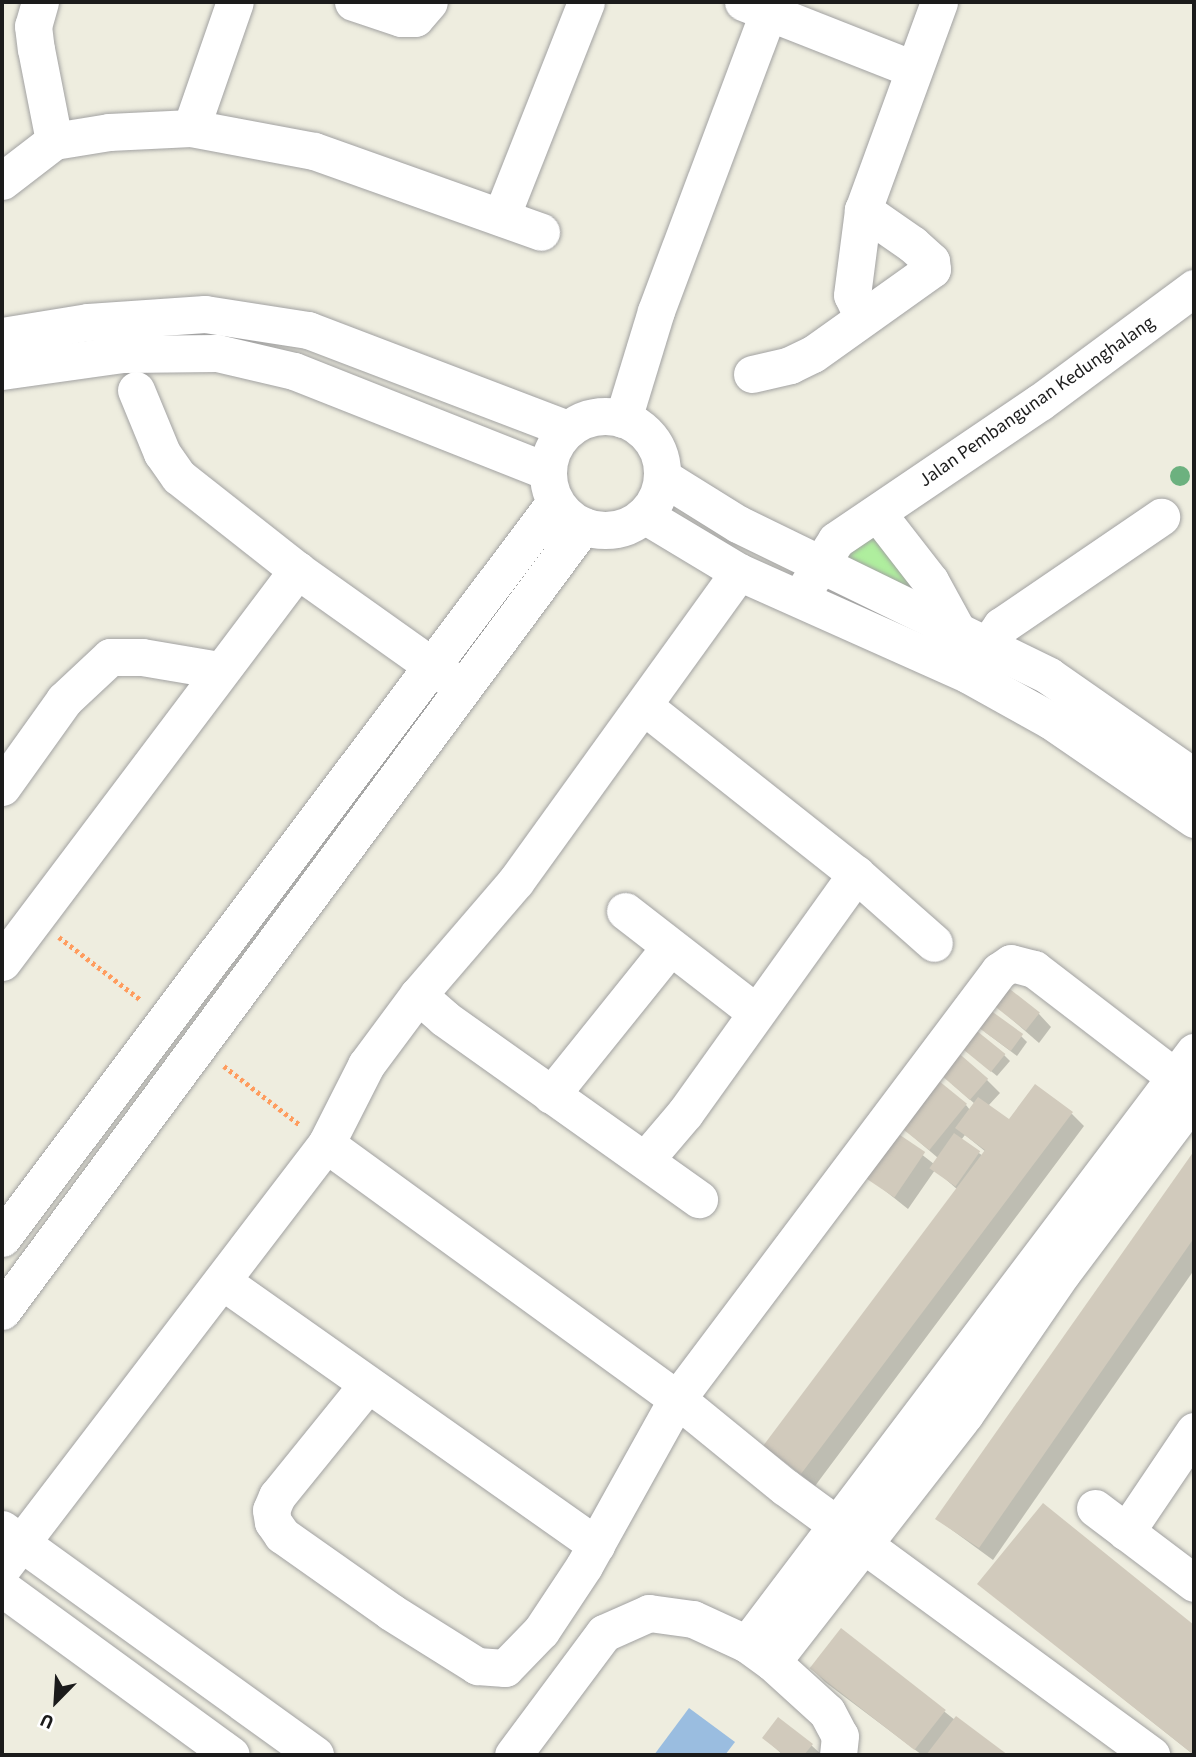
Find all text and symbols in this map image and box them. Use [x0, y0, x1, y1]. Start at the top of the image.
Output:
street label: Jalan Pembangunan Kedunghalang [915, 312, 1159, 492]
north arrow [21, 1666, 91, 1736]
text: U [36, 1706, 59, 1736]

